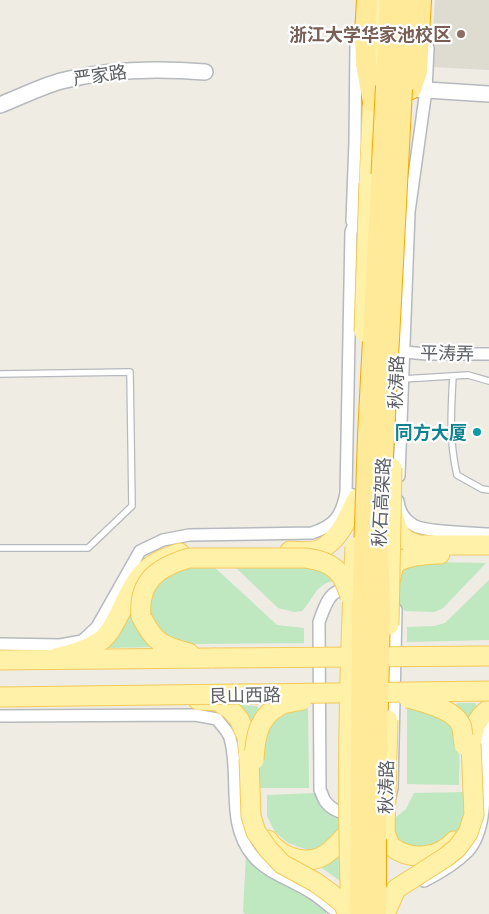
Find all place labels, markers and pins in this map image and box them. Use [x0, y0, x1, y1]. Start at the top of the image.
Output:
place label: 浙江大学华家池校区 [289, 23, 451, 46]
marker: 浙江大学华家池校区 [455, 28, 467, 40]
place label: 同方大厦 [395, 421, 467, 444]
marker: 同方大厦 [471, 426, 483, 438]

